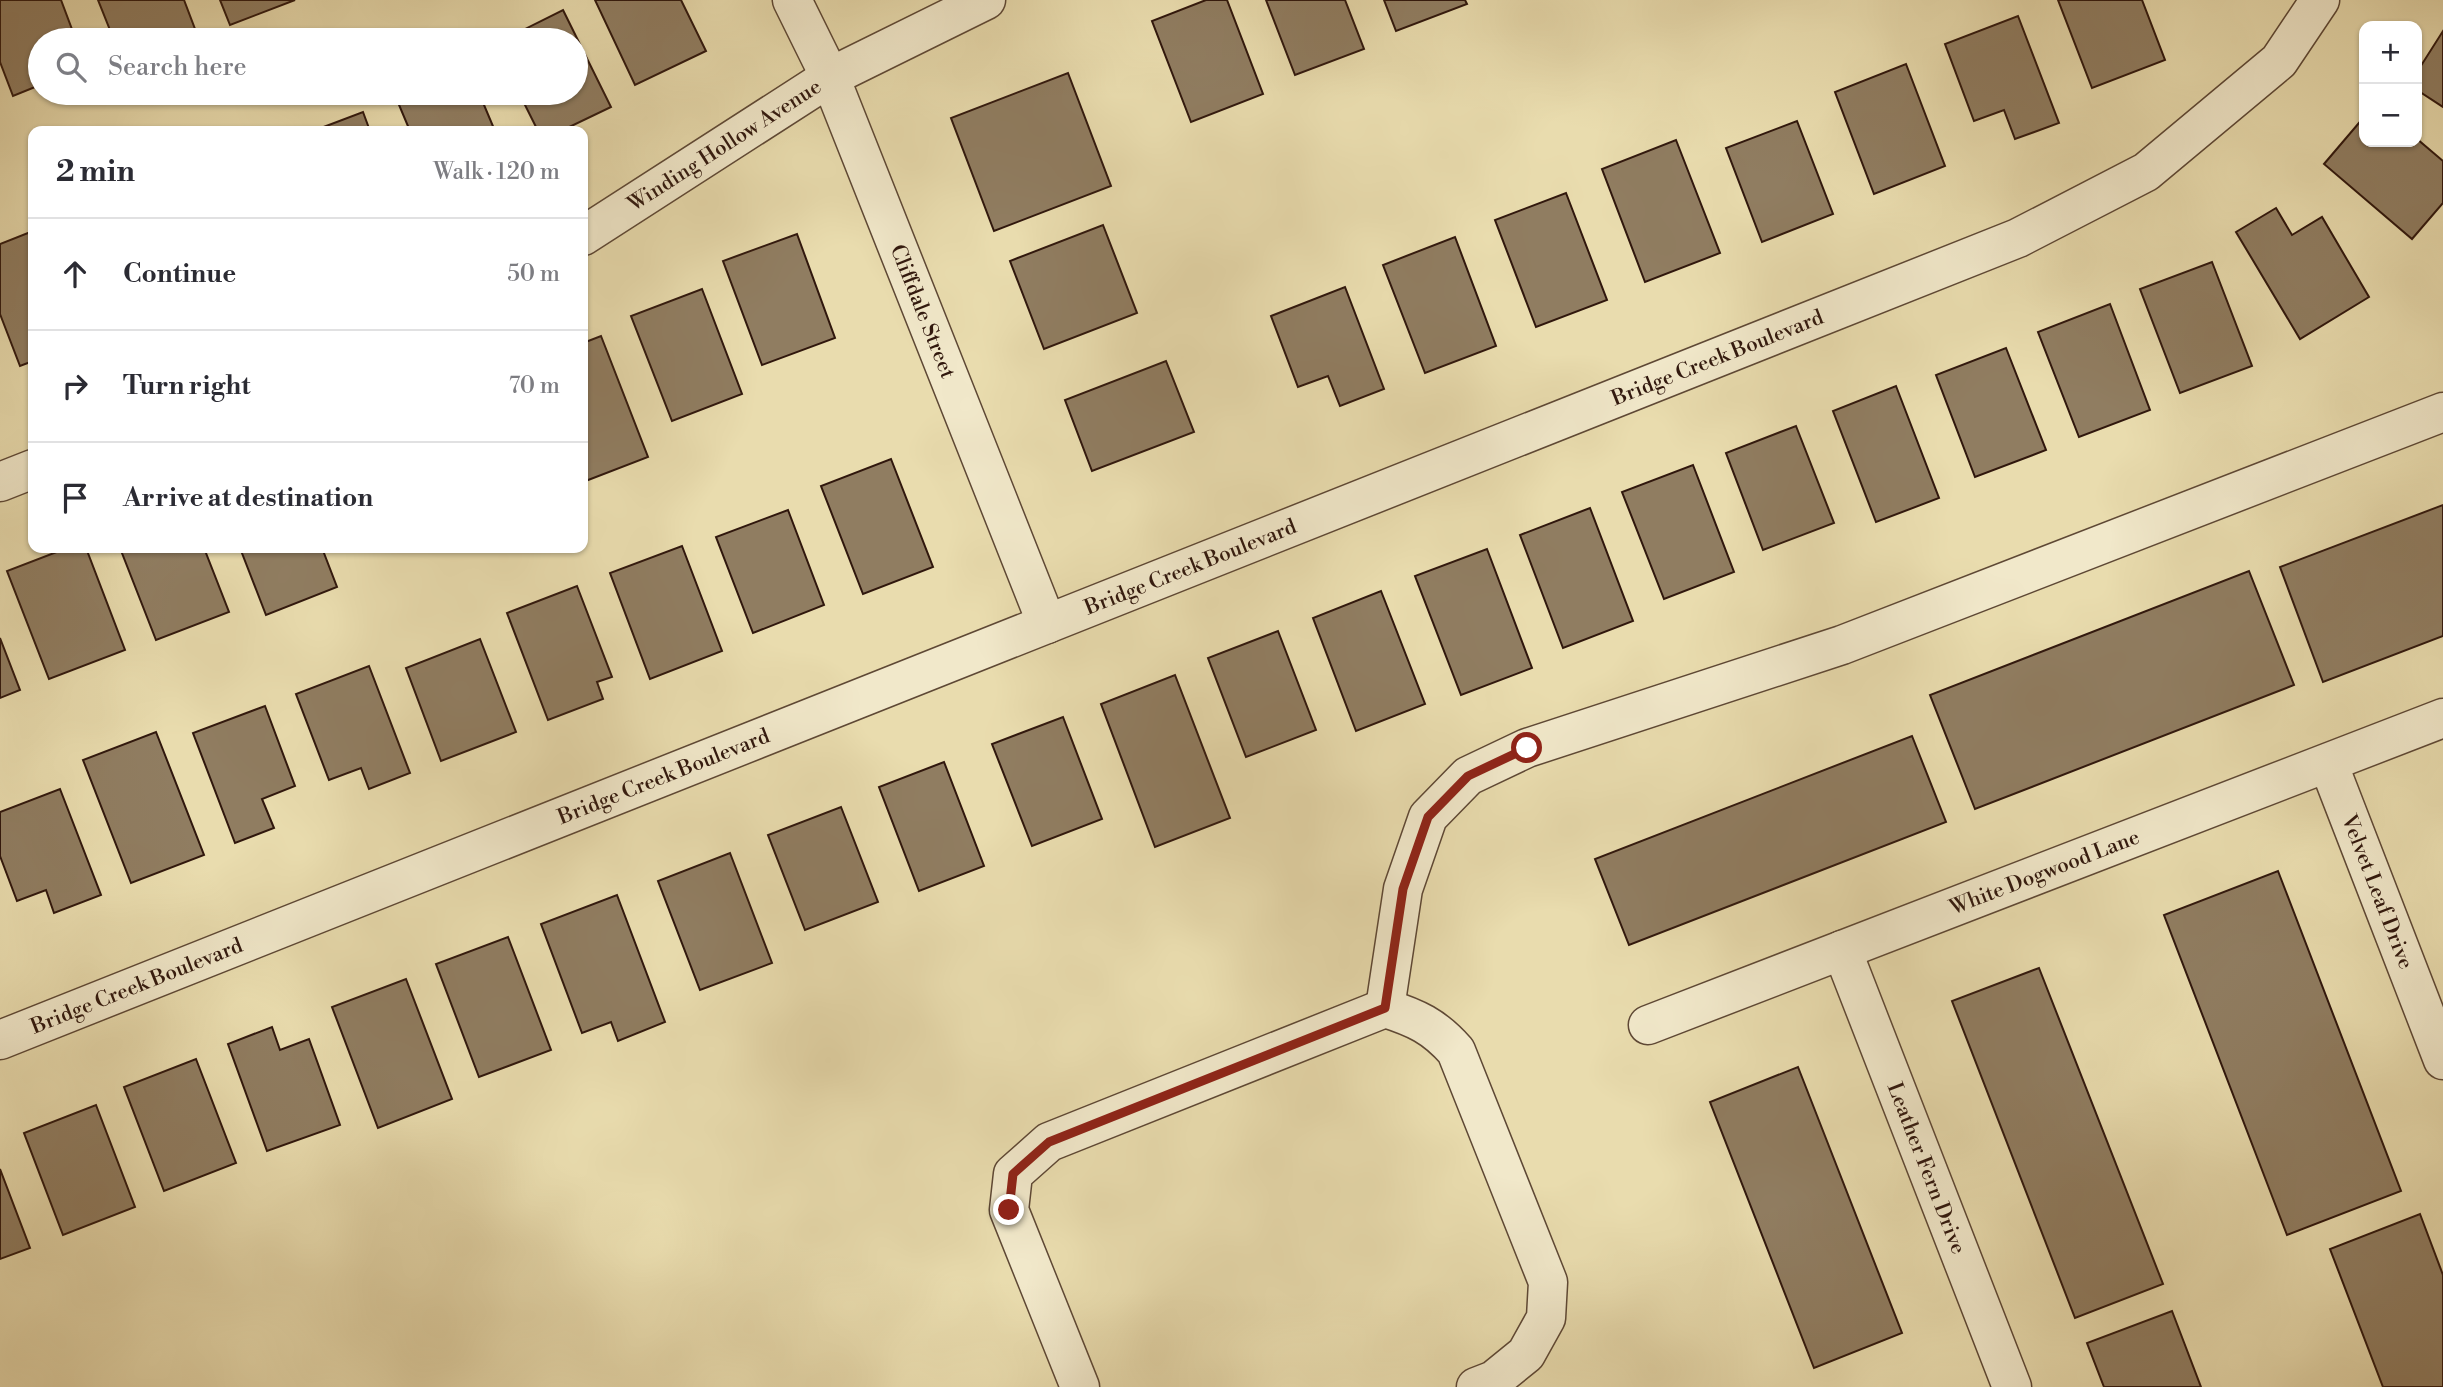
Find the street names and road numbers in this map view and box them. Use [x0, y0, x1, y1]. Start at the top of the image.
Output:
street label: Winding Hollow Avenue [622, 74, 826, 218]
street label: Cliffdale Street [884, 241, 961, 383]
street label: Bridge Creek Boulevard [1607, 305, 1827, 413]
street label: Bridge Creek Boulevard [1080, 514, 1301, 622]
street label: Bridge Creek Boulevard [553, 723, 774, 831]
street label: Velvet Leaf Drive [2335, 810, 2419, 973]
street label: White Dogwood Lane [1945, 824, 2143, 922]
street label: Bridge Creek Boulevard [26, 933, 247, 1041]
street label: Leather Fern Drive [1881, 1079, 1971, 1258]

